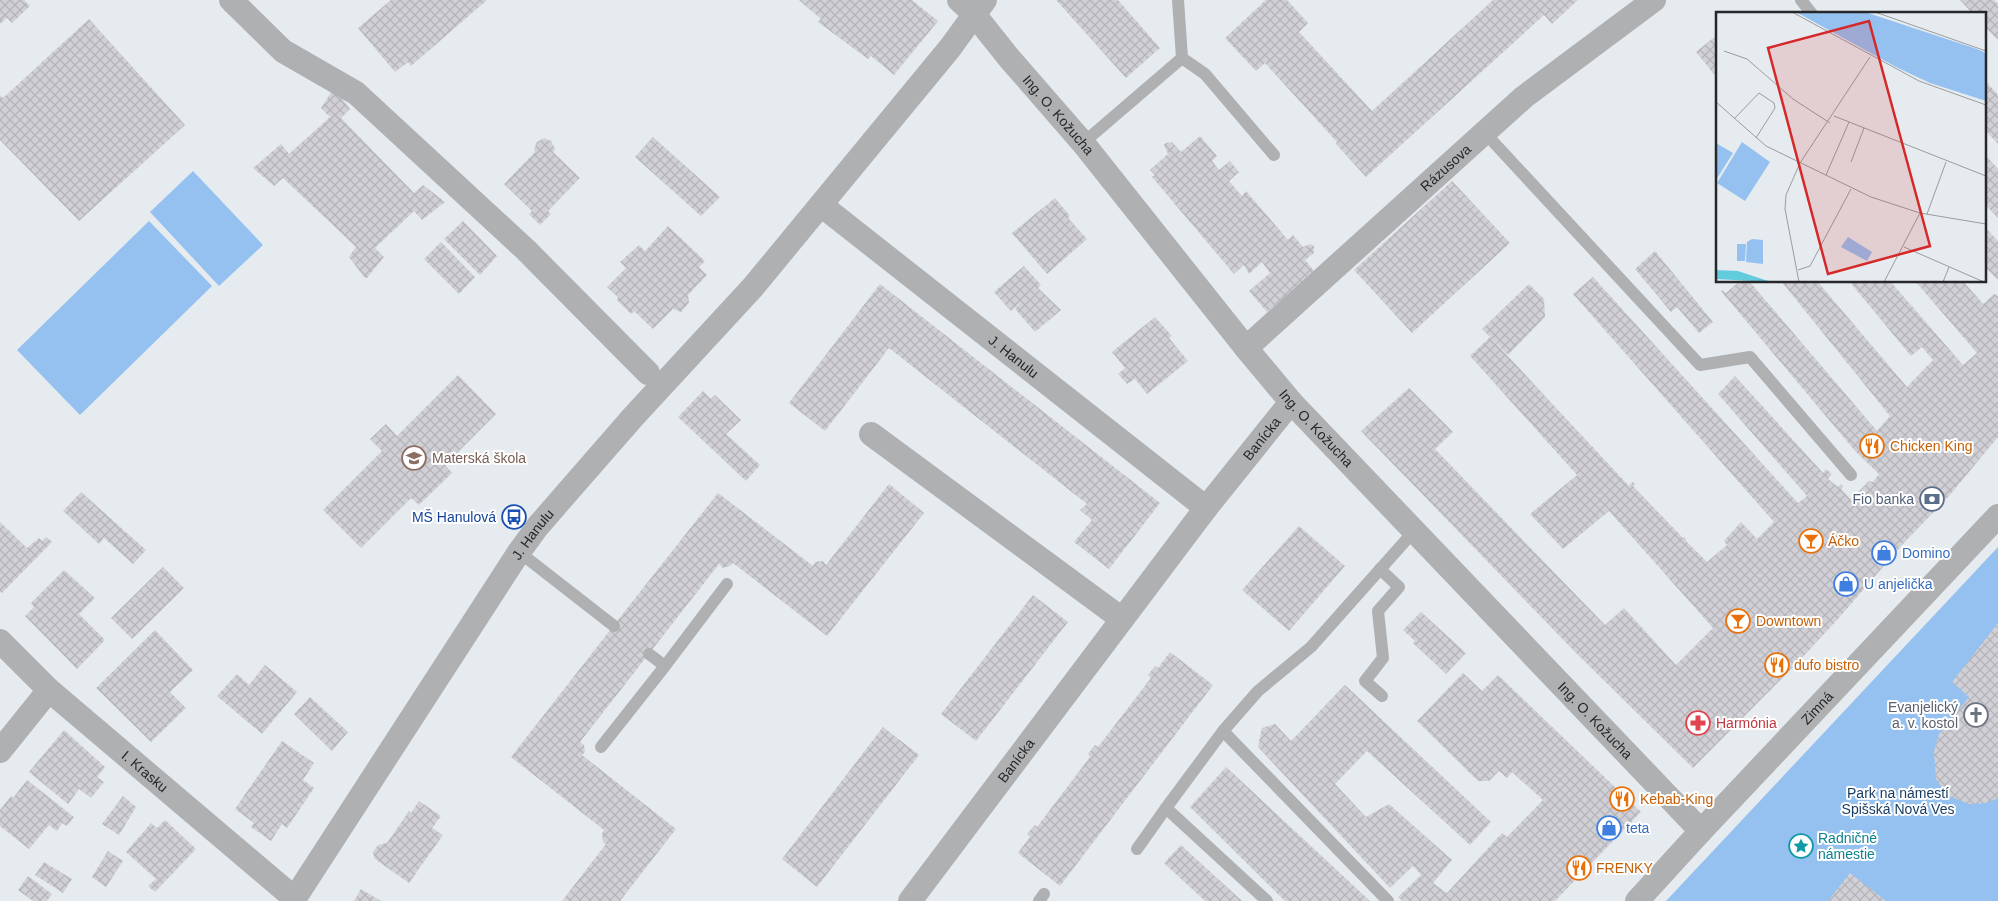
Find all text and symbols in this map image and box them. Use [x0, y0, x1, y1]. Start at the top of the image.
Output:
inset map [1716, 12, 1986, 282]
street label: Ing. O. Kožucha [1019, 72, 1097, 158]
street label: Rázusova [1417, 141, 1474, 195]
street label: J. Hanulu [985, 332, 1042, 381]
street label: Ing. O. Kožucha [1276, 386, 1357, 470]
street label: Banícka [1240, 414, 1284, 463]
restaurant icon: Chicken King [1859, 433, 1885, 459]
place label: Chicken King [1890, 438, 1973, 454]
school or university icon: Materská škola [401, 445, 427, 471]
place label: Materská škola [432, 450, 526, 466]
bank icon: Fio banka [1919, 486, 1945, 512]
place label: Fio banka [1853, 491, 1914, 507]
bus stop icon: MŠ Hanulová [501, 504, 527, 530]
street label: J. Hanulu [508, 506, 557, 563]
place label: MŠ Hanulová [412, 509, 496, 525]
bar icon: Áčko [1798, 528, 1824, 554]
place label: Áčko [1828, 533, 1859, 549]
shop icon: Domino [1871, 540, 1897, 566]
place label: Domino [1902, 545, 1950, 561]
shop icon: U anjelička [1833, 571, 1859, 597]
place label: U anjelička [1864, 576, 1933, 592]
bar icon: Downtown [1725, 608, 1751, 634]
place label: Downtown [1756, 613, 1821, 629]
restaurant icon: dufo bistro [1764, 652, 1790, 678]
place label: dufo bistro [1794, 657, 1860, 673]
street label: Ing. O. Kožucha [1555, 679, 1636, 762]
street label: Zimná [1798, 688, 1836, 728]
place label: Evanjelický a. v. kostol [1888, 699, 1958, 731]
church icon: Evanjelický a. v. kostol [1963, 702, 1989, 728]
pharmacy icon: Harmónia [1685, 710, 1711, 736]
place label: Harmónia [1716, 715, 1777, 731]
street label: Banícka [994, 735, 1038, 785]
street label: I. Krasku [119, 747, 171, 795]
park label: Park na námestí Spišská Nová Ves [1842, 785, 1954, 817]
restaurant icon: Kebab-King [1609, 786, 1635, 812]
place label: Kebab-King [1640, 791, 1713, 807]
shop icon: teta [1596, 815, 1622, 841]
place label: teta [1626, 820, 1650, 836]
place label: Radničné námestie [1818, 830, 1877, 862]
place icon: Radničné námestie [1788, 833, 1814, 859]
restaurant icon: FRENKY [1566, 855, 1592, 881]
place label: FRENKY [1596, 860, 1653, 876]

